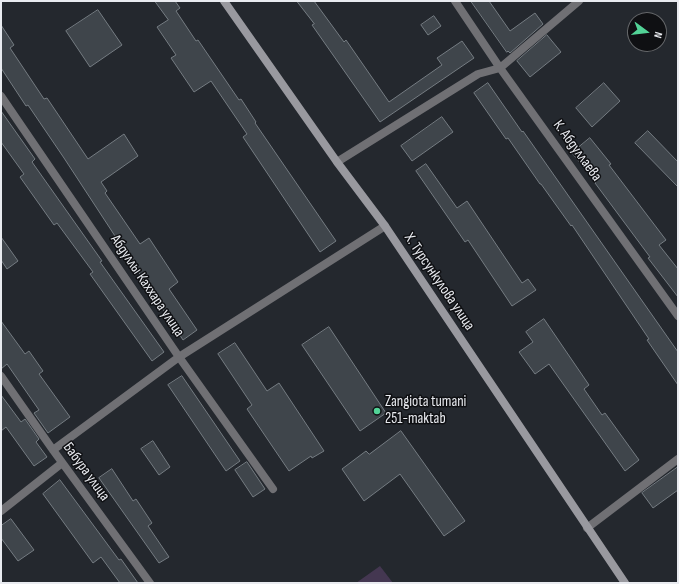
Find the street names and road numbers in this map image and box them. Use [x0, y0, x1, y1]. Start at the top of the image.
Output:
street label: К. Абдуллаева [549, 117, 605, 185]
street label: Х. Турсункулова улица [400, 230, 478, 334]
street label: Абдуллы Каххара улица [106, 232, 188, 340]
street label: Бабура улица [59, 439, 113, 505]

